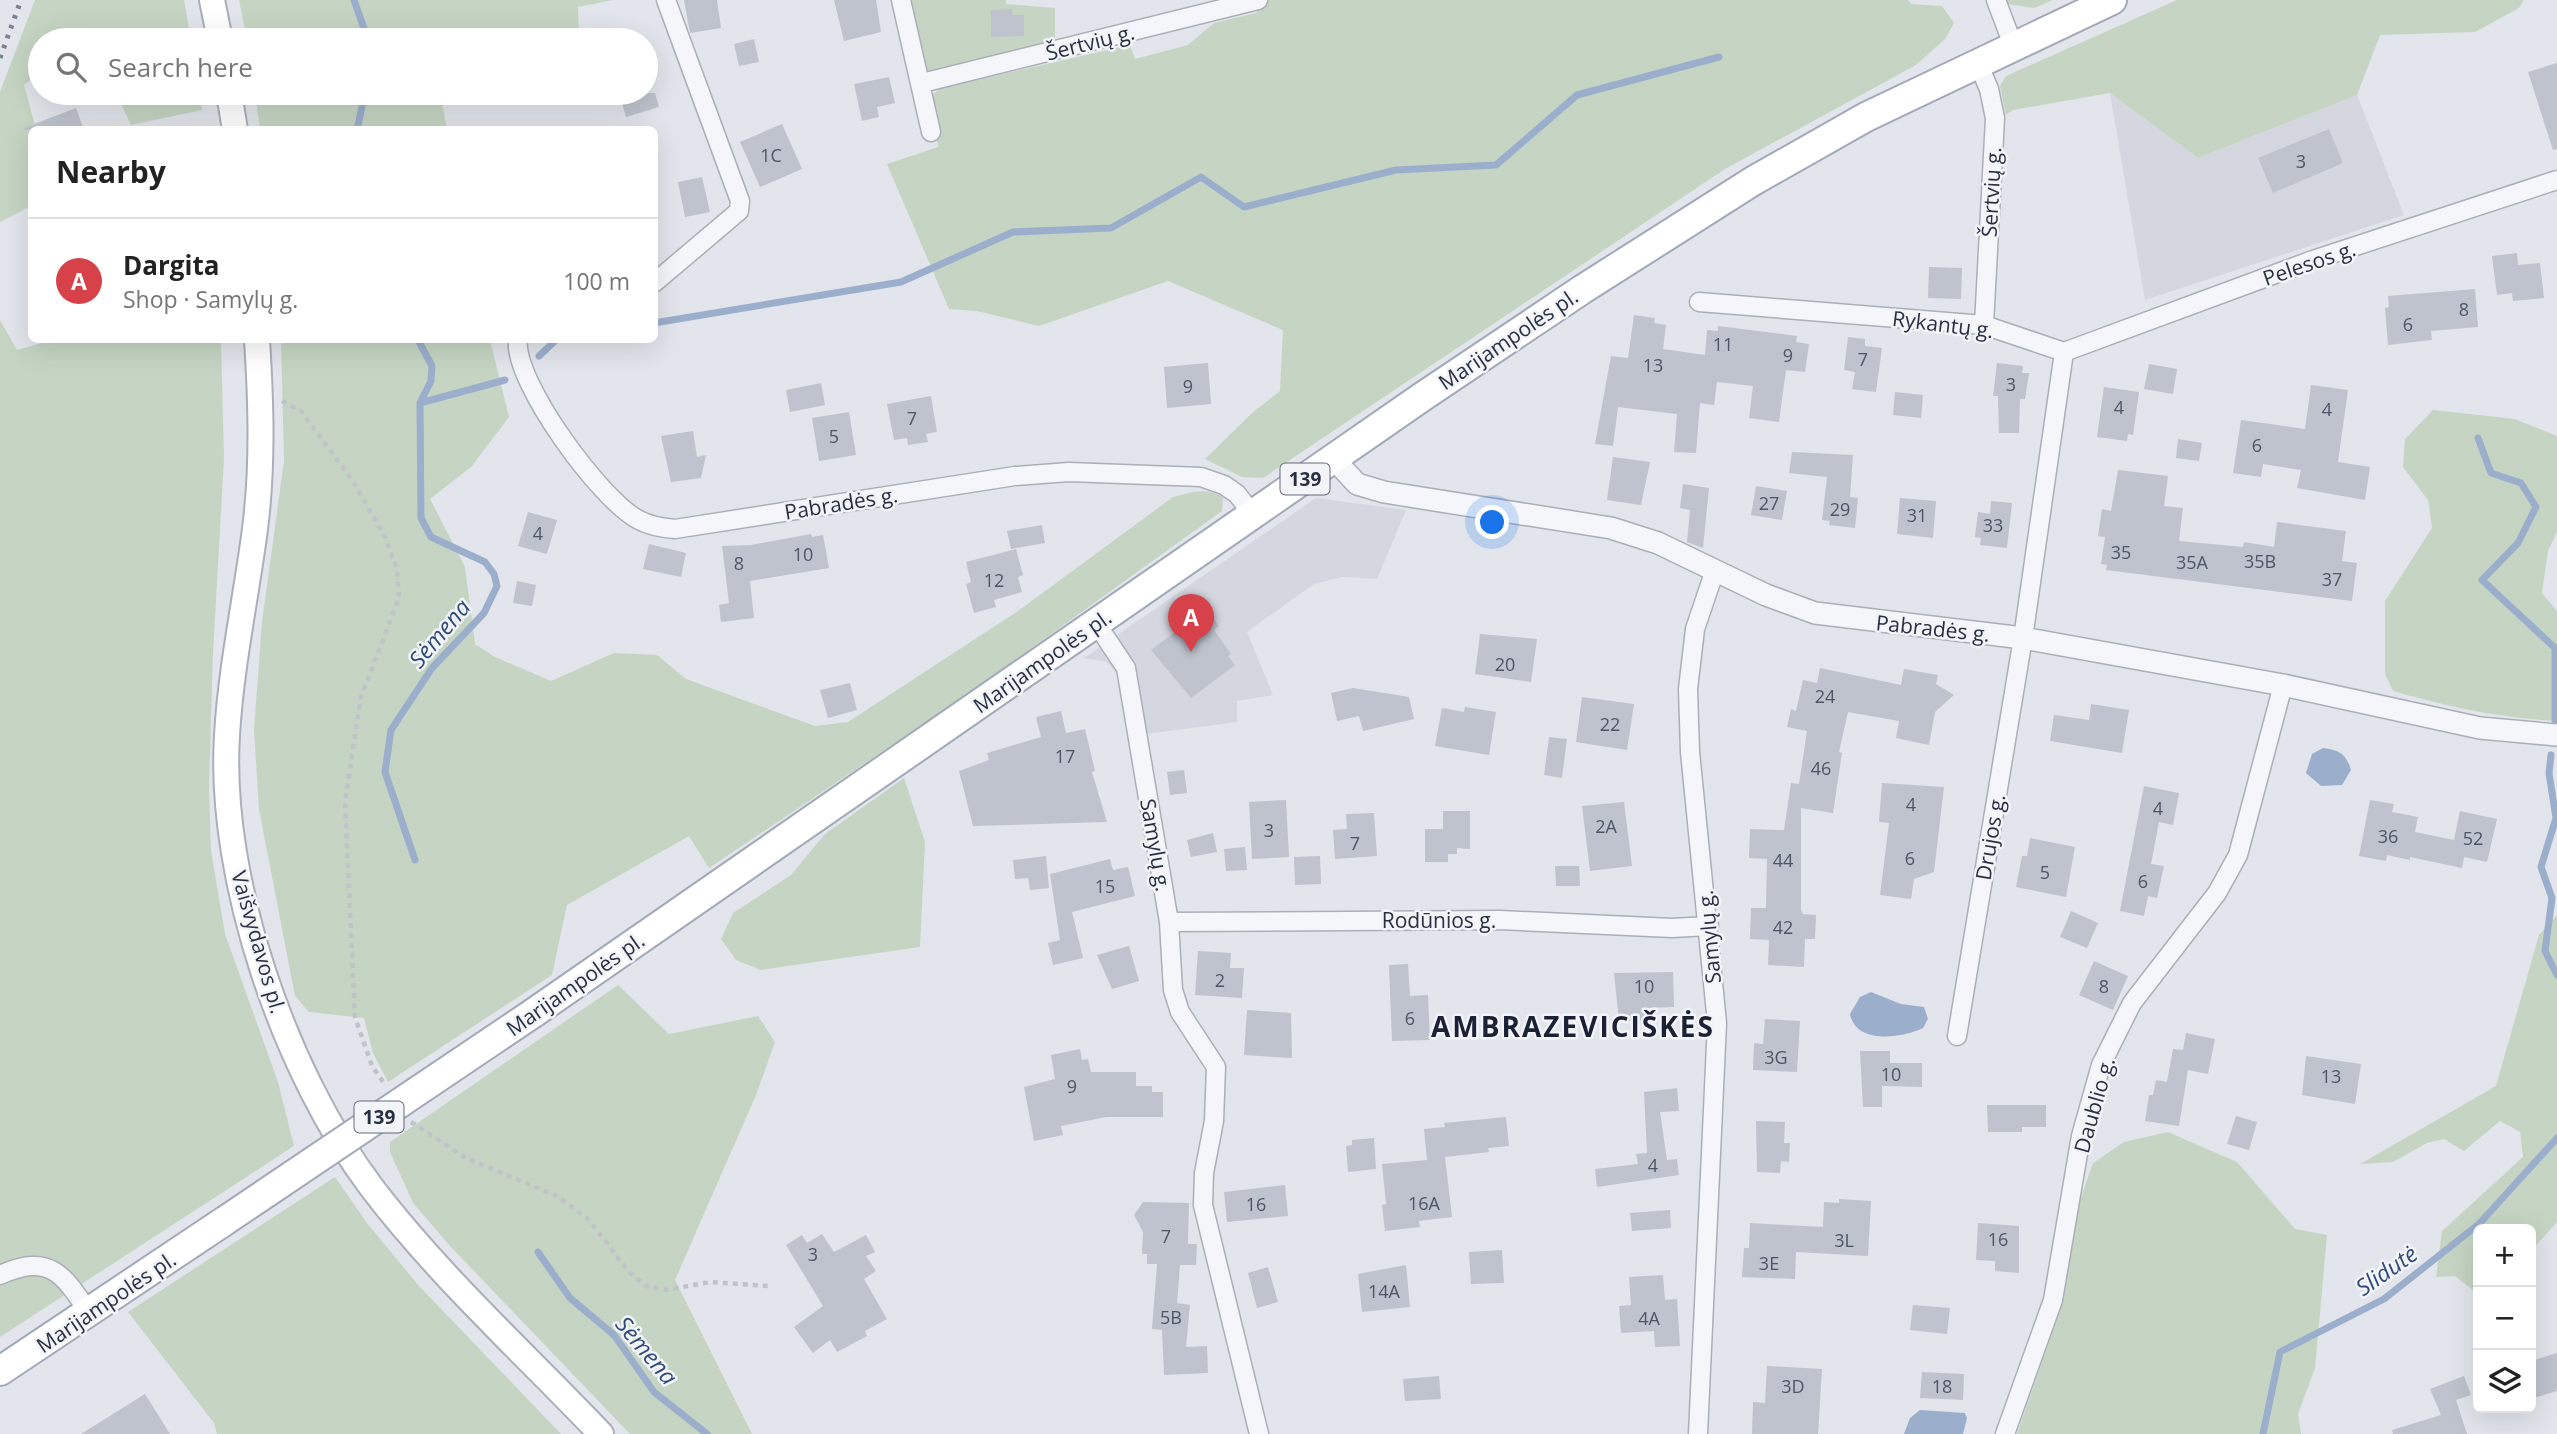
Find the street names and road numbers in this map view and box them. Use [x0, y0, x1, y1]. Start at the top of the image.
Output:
street label: Šertvių g. [1043, 17, 1137, 67]
street label: Šertvių g. [1975, 146, 2007, 238]
street label: Pelesos g. [2259, 234, 2359, 292]
street label: Marijampolės pl. [1433, 282, 1583, 396]
street label: Rykantų g. [1891, 304, 1995, 344]
road number: 139 [1280, 464, 1330, 494]
street label: Pabradės g. [782, 480, 900, 526]
street label: Marijampolės pl. [967, 603, 1117, 719]
street label: Pabradės g. [1875, 608, 1991, 648]
street label: Drujos g. [1969, 792, 2011, 882]
street label: Samylų g. [1134, 796, 1178, 894]
street label: Vaišvydavos pl. [225, 867, 293, 1017]
street label: Samylų g. [1691, 889, 1727, 985]
street label: Rodūnios g. [1382, 906, 1496, 934]
street label: Marijampolės pl. [500, 926, 650, 1042]
street label: Daublio g. [2067, 1054, 2121, 1156]
road number: 139 [354, 1102, 404, 1133]
street label: Marijampolės pl. [31, 1245, 181, 1359]

